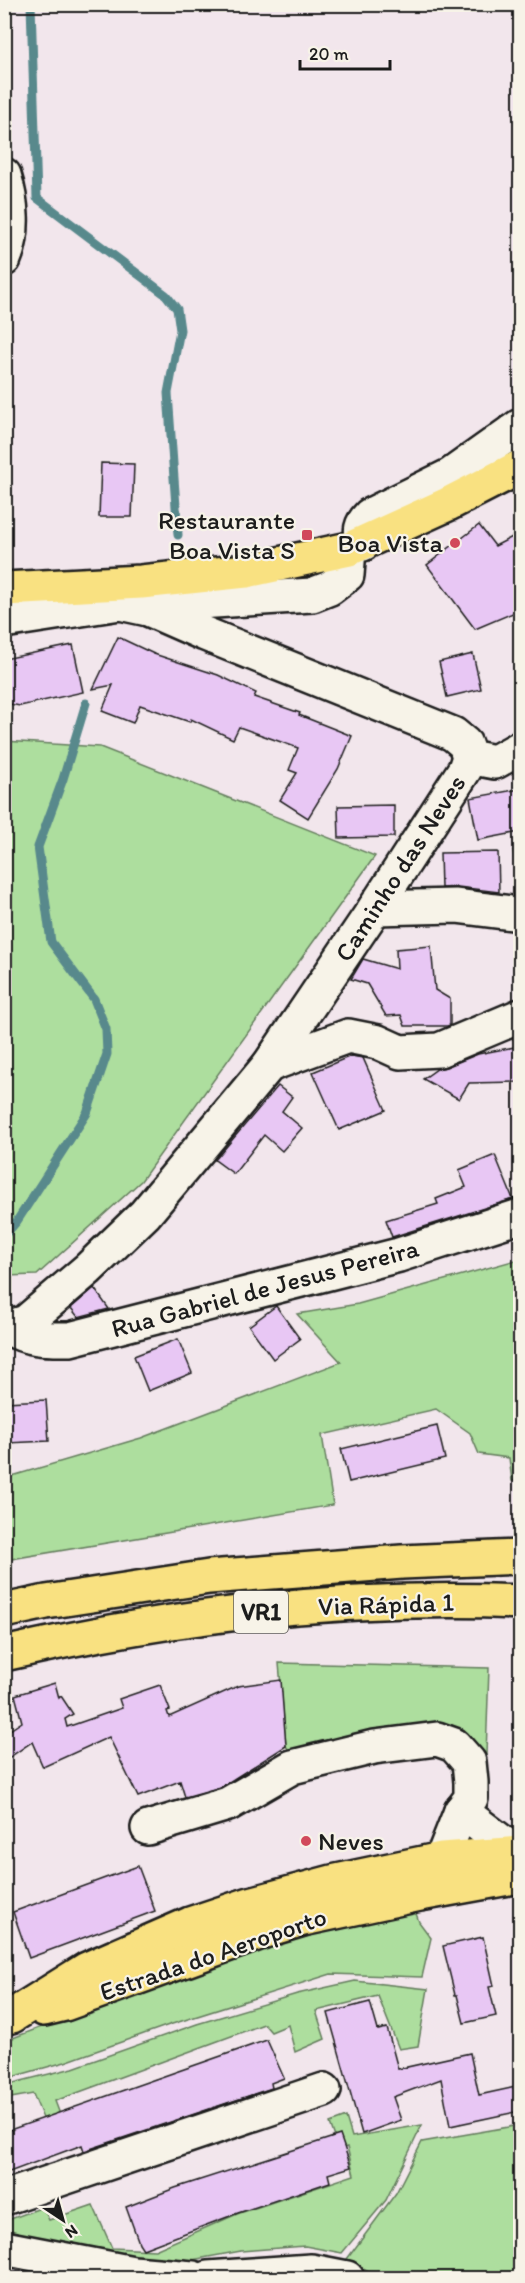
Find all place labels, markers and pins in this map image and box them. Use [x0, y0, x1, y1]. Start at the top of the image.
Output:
place label: Restaurante Boa Vista S [158, 504, 295, 566]
place label: Boa Vista [337, 527, 443, 559]
marker: Restaurante Boa Vista S [300, 528, 314, 542]
marker: Boa Vista [448, 536, 462, 550]
place label: Neves [318, 1825, 384, 1857]
marker: Neves [299, 1834, 313, 1848]

